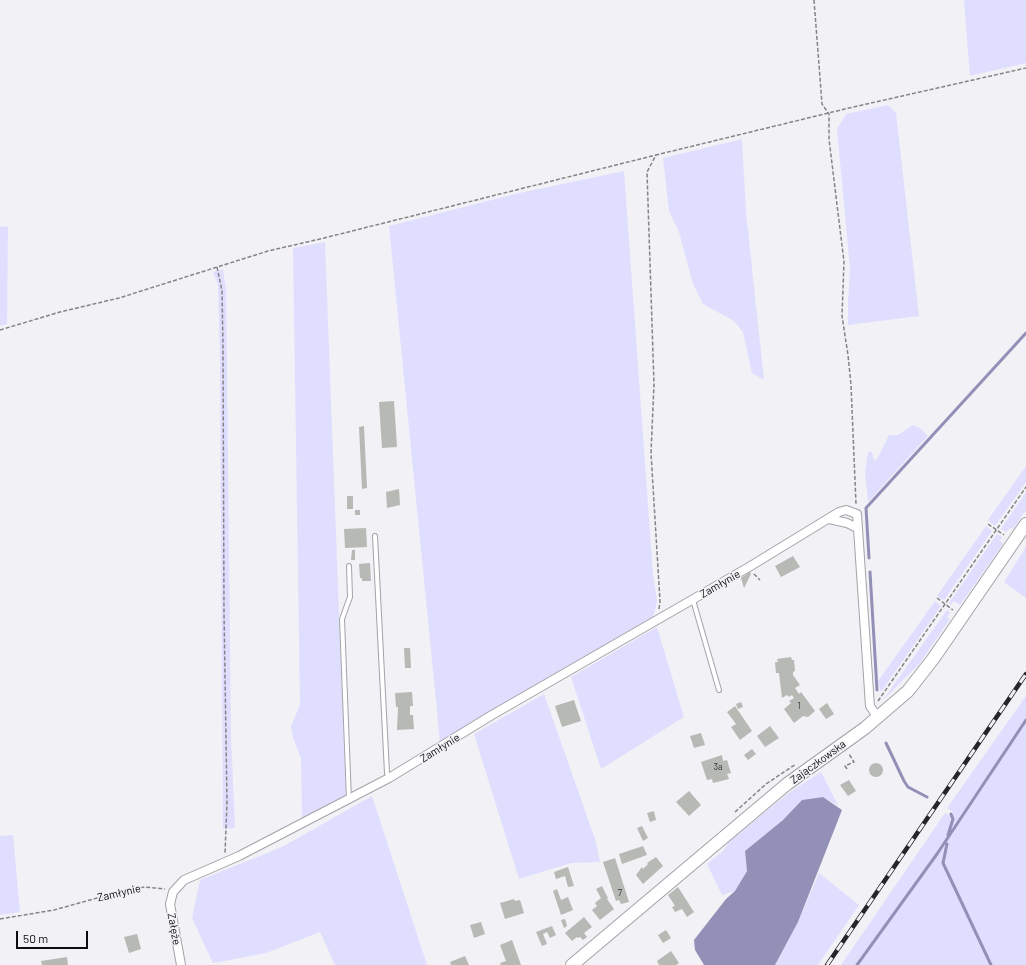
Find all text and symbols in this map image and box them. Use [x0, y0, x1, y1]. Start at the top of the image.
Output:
street label: Zamłynie [698, 567, 742, 601]
house number: 1 [797, 701, 801, 711]
street label: Zamłynie [418, 731, 462, 765]
street label: Zajączkowska [788, 737, 848, 787]
house number: 3a [713, 762, 723, 772]
street label: Zamłynie [96, 882, 142, 904]
house number: 7 [618, 888, 622, 898]
street label: Załęże [165, 912, 183, 946]
scale bar [18, 923, 90, 949]
text: 50 m [23, 931, 48, 945]

